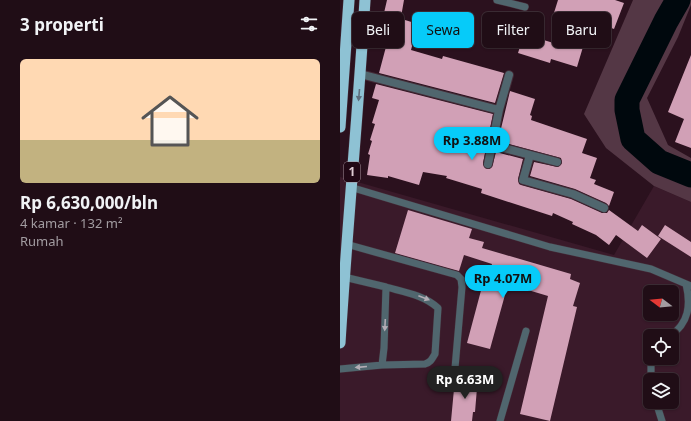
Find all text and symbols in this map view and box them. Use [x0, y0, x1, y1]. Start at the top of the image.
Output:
chip: Beli [352, 12, 404, 48]
chip: Sewa [412, 12, 474, 48]
chip: Filter [482, 12, 544, 48]
chip: Baru [552, 12, 611, 48]
text: 3 properti [20, 13, 104, 36]
icon: filters [298, 13, 320, 35]
icon: home [134, 85, 206, 157]
one-way arrow [355, 89, 362, 101]
pin: Rp 3.88M [431, 127, 513, 161]
text: Rp 3.88M [443, 131, 501, 149]
road number: 1 [344, 162, 360, 182]
text: Rp 6,630,000/bln [20, 191, 158, 214]
text: 4 kamar · 132 m² [20, 214, 123, 232]
text: Rumah [20, 232, 64, 250]
pin: Rp 4.07M [462, 265, 544, 299]
text: Rp 4.07M [474, 269, 532, 287]
north arrow [643, 285, 679, 321]
map controls [643, 285, 679, 409]
one-way arrow [418, 296, 430, 302]
one-way arrow [381, 319, 388, 331]
button: locate [643, 329, 679, 365]
one-way arrow [355, 364, 367, 370]
pin: Rp 6.63M [424, 366, 506, 400]
text: Rp 6.63M [436, 370, 494, 388]
button: layers [643, 373, 679, 409]

